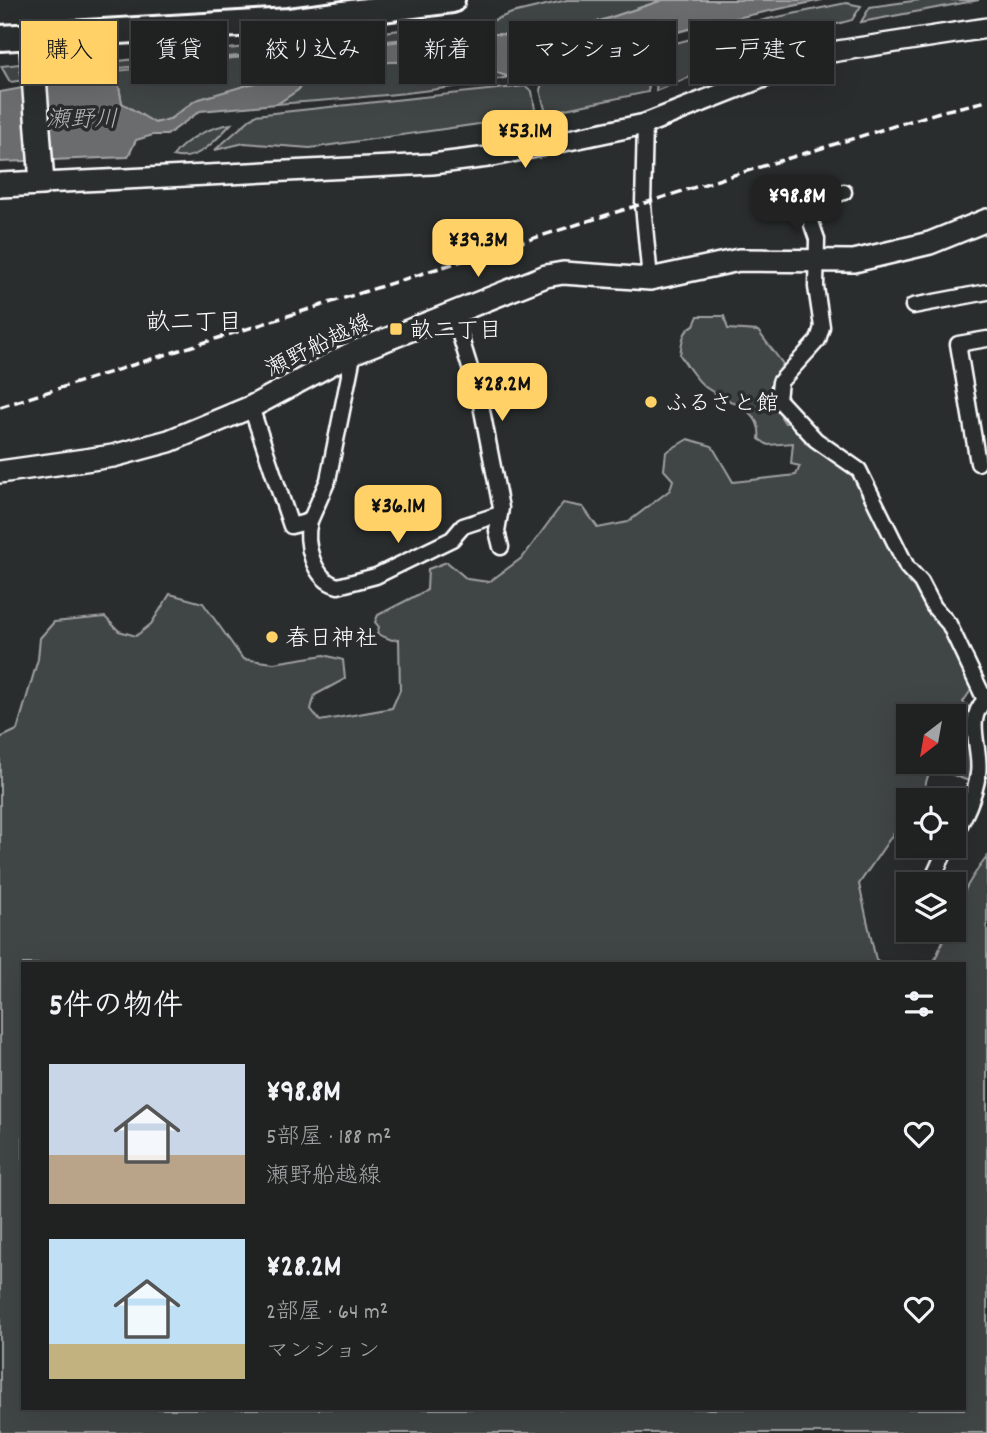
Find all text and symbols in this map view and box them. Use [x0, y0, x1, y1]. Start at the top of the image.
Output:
chip: 購入 [21, 21, 117, 84]
chip: 賃貸 [131, 21, 227, 84]
chip: 絞り込み [241, 21, 385, 84]
chip: 新着 [399, 21, 495, 84]
chip: マンション [509, 21, 676, 84]
chip: 一戸建て [690, 21, 834, 84]
water label: 瀬野川 [46, 104, 118, 138]
pin: ¥53.1M [468, 110, 582, 170]
text: ¥53.1M [498, 116, 552, 149]
pin: ¥98.8M [740, 176, 854, 235]
text: ¥98.8M [768, 181, 826, 214]
pin: ¥39.3M [421, 219, 535, 279]
text: ¥39.3M [448, 225, 508, 258]
district label: 畝二丁目 [146, 307, 242, 341]
street label: 瀬野船越線 [261, 307, 378, 387]
place label: 畝二丁目 [410, 316, 502, 349]
marker: 畝二丁目 [388, 321, 404, 337]
pin: ¥28.2M [445, 364, 559, 423]
text: ¥28.2M [473, 369, 531, 402]
place label: ふるさと館 [665, 389, 779, 422]
marker: ふるさと館 [643, 394, 659, 410]
pin: ¥36.1M [341, 486, 455, 545]
text: ¥36.1M [371, 491, 425, 524]
place label: 春日神社 [286, 624, 378, 657]
marker: 春日神社 [264, 629, 280, 645]
north arrow [896, 704, 966, 774]
map controls [896, 704, 966, 942]
button: locate [896, 788, 966, 858]
button: layers [896, 872, 966, 942]
icon: filters [900, 985, 938, 1023]
text: 5件の物件 [49, 987, 183, 1030]
text: ¥98.8M [266, 1073, 341, 1116]
icon: home [105, 1092, 189, 1176]
icon: heart [900, 1115, 938, 1153]
text: 5部屋 · 188 m² [266, 1122, 391, 1155]
text: 瀬野船越線 [266, 1161, 381, 1194]
text: ¥28.2M [266, 1248, 341, 1291]
icon: home [105, 1267, 189, 1351]
icon: heart [900, 1290, 938, 1328]
text: 2部屋 · 64 m² [266, 1297, 388, 1330]
text: マンション [266, 1336, 380, 1369]

